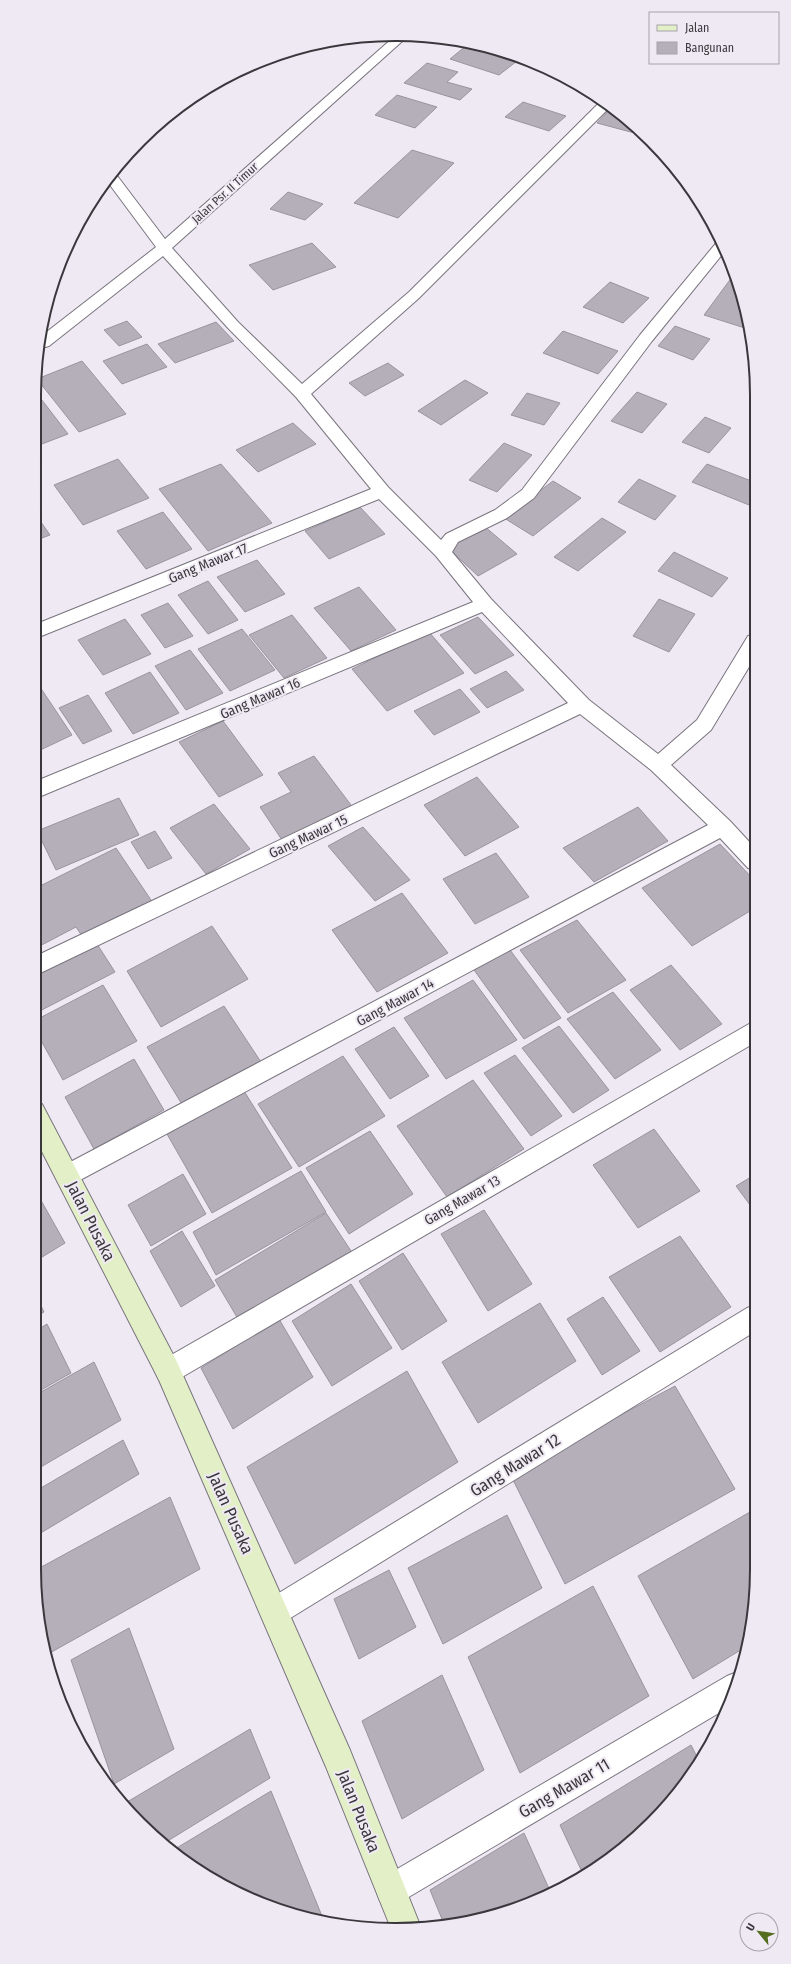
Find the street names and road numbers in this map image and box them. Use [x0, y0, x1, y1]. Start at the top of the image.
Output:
street label: Jalan Psr. II Timur [189, 159, 262, 226]
street label: Gang Mawar 17 [166, 540, 251, 587]
street label: Gang Mawar 16 [218, 674, 303, 723]
street label: Gang Mawar 15 [266, 811, 350, 862]
street label: Gang Mawar 14 [354, 975, 437, 1030]
street label: Gang Mawar 13 [421, 1172, 503, 1229]
street label: Jalan Pusaka [61, 1178, 120, 1265]
street label: Gang Mawar 12 [466, 1429, 564, 1502]
street label: Jalan Pusaka [203, 1469, 258, 1557]
street label: Gang Mawar 11 [515, 1754, 613, 1823]
street label: Jalan Pusaka [332, 1767, 385, 1856]

